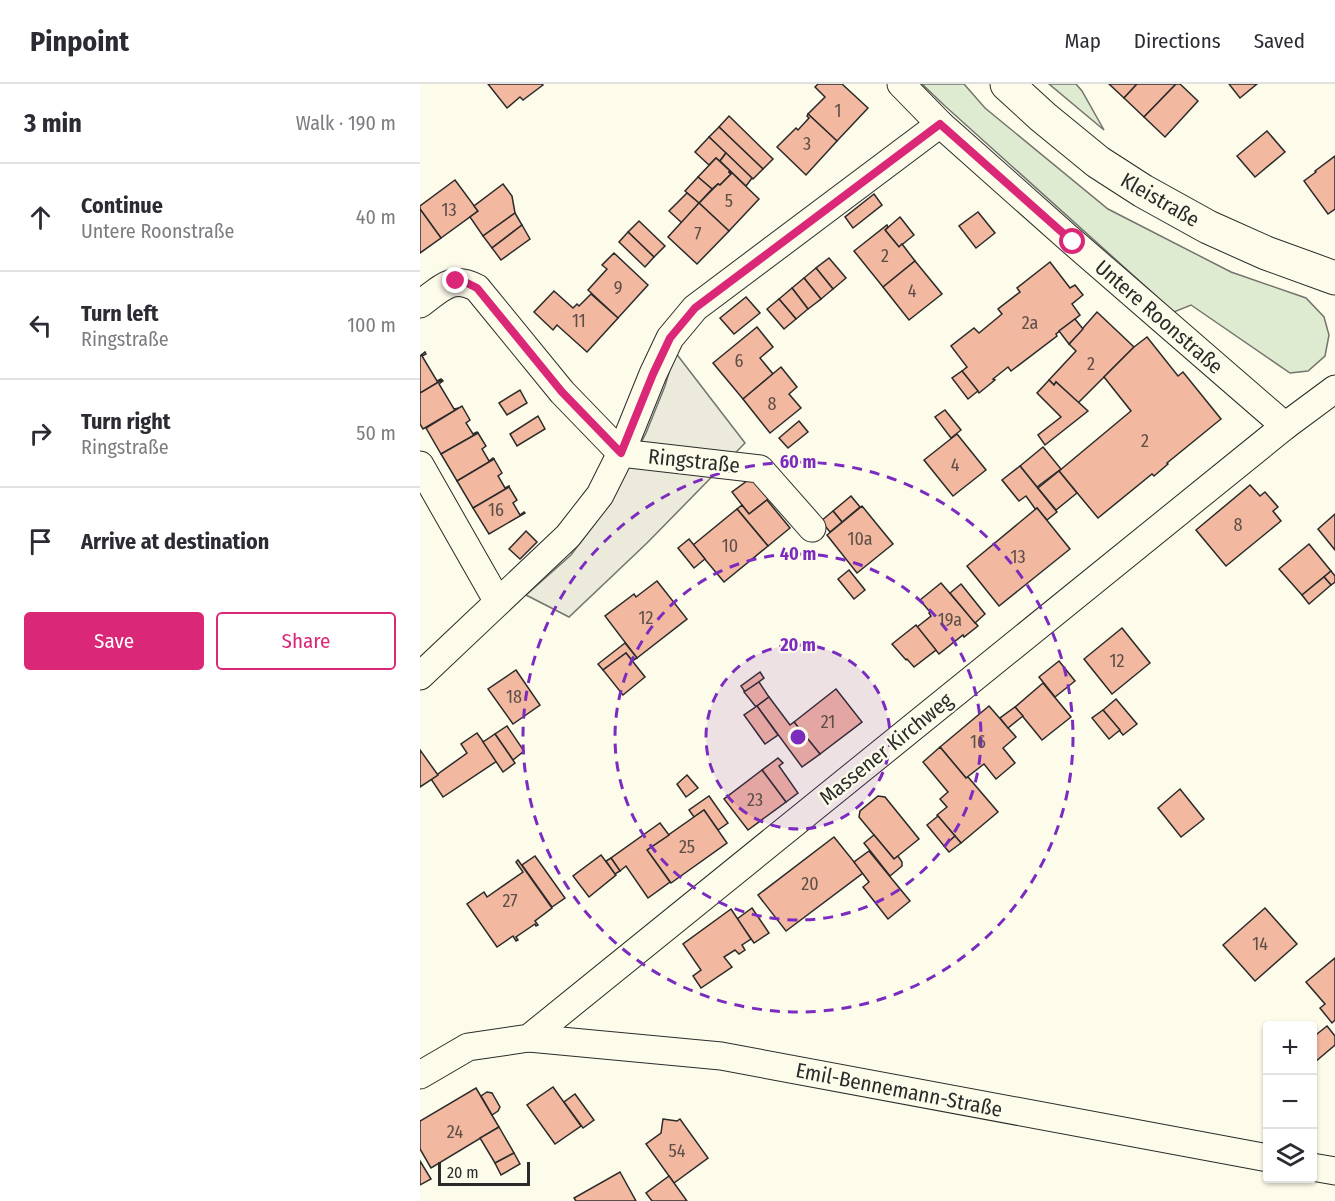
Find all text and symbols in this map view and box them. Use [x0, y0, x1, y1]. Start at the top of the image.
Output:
text: Pinpoint [30, 25, 129, 58]
text: Map [1064, 28, 1101, 54]
text: Directions [1134, 28, 1221, 54]
text: Saved [1254, 28, 1305, 54]
house number: 1 [834, 100, 842, 122]
text: 3 min [24, 108, 82, 139]
text: Walk · 190 m [296, 111, 396, 135]
house number: 3 [803, 133, 811, 155]
street label: Kleistraße [1116, 167, 1204, 233]
house number: 5 [725, 190, 733, 212]
text: Continue [81, 192, 163, 219]
house number: 13 [441, 199, 457, 221]
icon: ahead [24, 201, 57, 234]
text: 40 m [356, 205, 396, 229]
text: Untere Roonstraße [81, 219, 234, 243]
house number: 7 [694, 223, 702, 245]
route start [1059, 228, 1085, 254]
house number: 2 [881, 245, 889, 267]
street label: Untere Roonstraße [1090, 254, 1228, 380]
route end [442, 267, 468, 293]
house number: 9 [614, 277, 622, 299]
house number: 4 [908, 280, 917, 302]
text: Turn left [81, 300, 159, 327]
icon: left [24, 309, 57, 342]
house number: 11 [572, 310, 586, 332]
house number: 2a [1022, 312, 1038, 334]
text: 100 m [347, 313, 396, 337]
text: Ringstraße [81, 327, 169, 351]
house number: 6 [735, 350, 744, 372]
house number: 2 [1087, 353, 1095, 375]
house number: 8 [768, 393, 777, 415]
text: Turn right [81, 408, 170, 435]
icon: right [24, 417, 57, 450]
text: 50 m [356, 421, 396, 445]
house number: 2 [1141, 430, 1149, 452]
text: Ringstraße [81, 435, 169, 459]
street label: Ringstraße [647, 443, 741, 479]
text: 60 m [780, 451, 816, 473]
house number: 4 [951, 454, 960, 476]
house number: 16 [488, 499, 504, 521]
house number: 8 [1234, 514, 1243, 536]
icon: arrive [24, 525, 57, 558]
text: Arrive at destination [81, 528, 269, 555]
house number: 10a [847, 528, 873, 550]
house number: 10 [722, 535, 738, 557]
text: 40 m [780, 543, 816, 565]
house number: 13 [1010, 546, 1026, 568]
house number: 12 [639, 607, 654, 629]
house number: 19a [938, 609, 962, 631]
button: Save [24, 612, 204, 670]
button: Share [216, 612, 396, 670]
text: 20 m [779, 634, 816, 656]
house number: 12 [1110, 650, 1125, 672]
house number: 18 [506, 686, 522, 708]
street label: Massener Kirchweg [814, 687, 958, 811]
house number: 21 [821, 711, 835, 733]
centre of rings [788, 727, 808, 747]
house number: 16 [970, 731, 986, 753]
house number: 23 [747, 789, 763, 811]
house number: 25 [679, 836, 695, 858]
house number: 20 [801, 873, 819, 895]
house number: 27 [502, 890, 518, 912]
house number: 14 [1252, 933, 1268, 955]
map controls [1263, 1021, 1317, 1183]
button: + [1263, 1021, 1317, 1075]
street label: Emil-Bennemann-Straße [794, 1057, 1004, 1123]
button: − [1263, 1075, 1317, 1129]
house number: 24 [447, 1121, 463, 1143]
button: layers [1263, 1129, 1317, 1183]
house number: 54 [669, 1140, 686, 1162]
scale bar [438, 1159, 530, 1186]
text: 20 m [447, 1163, 478, 1182]

